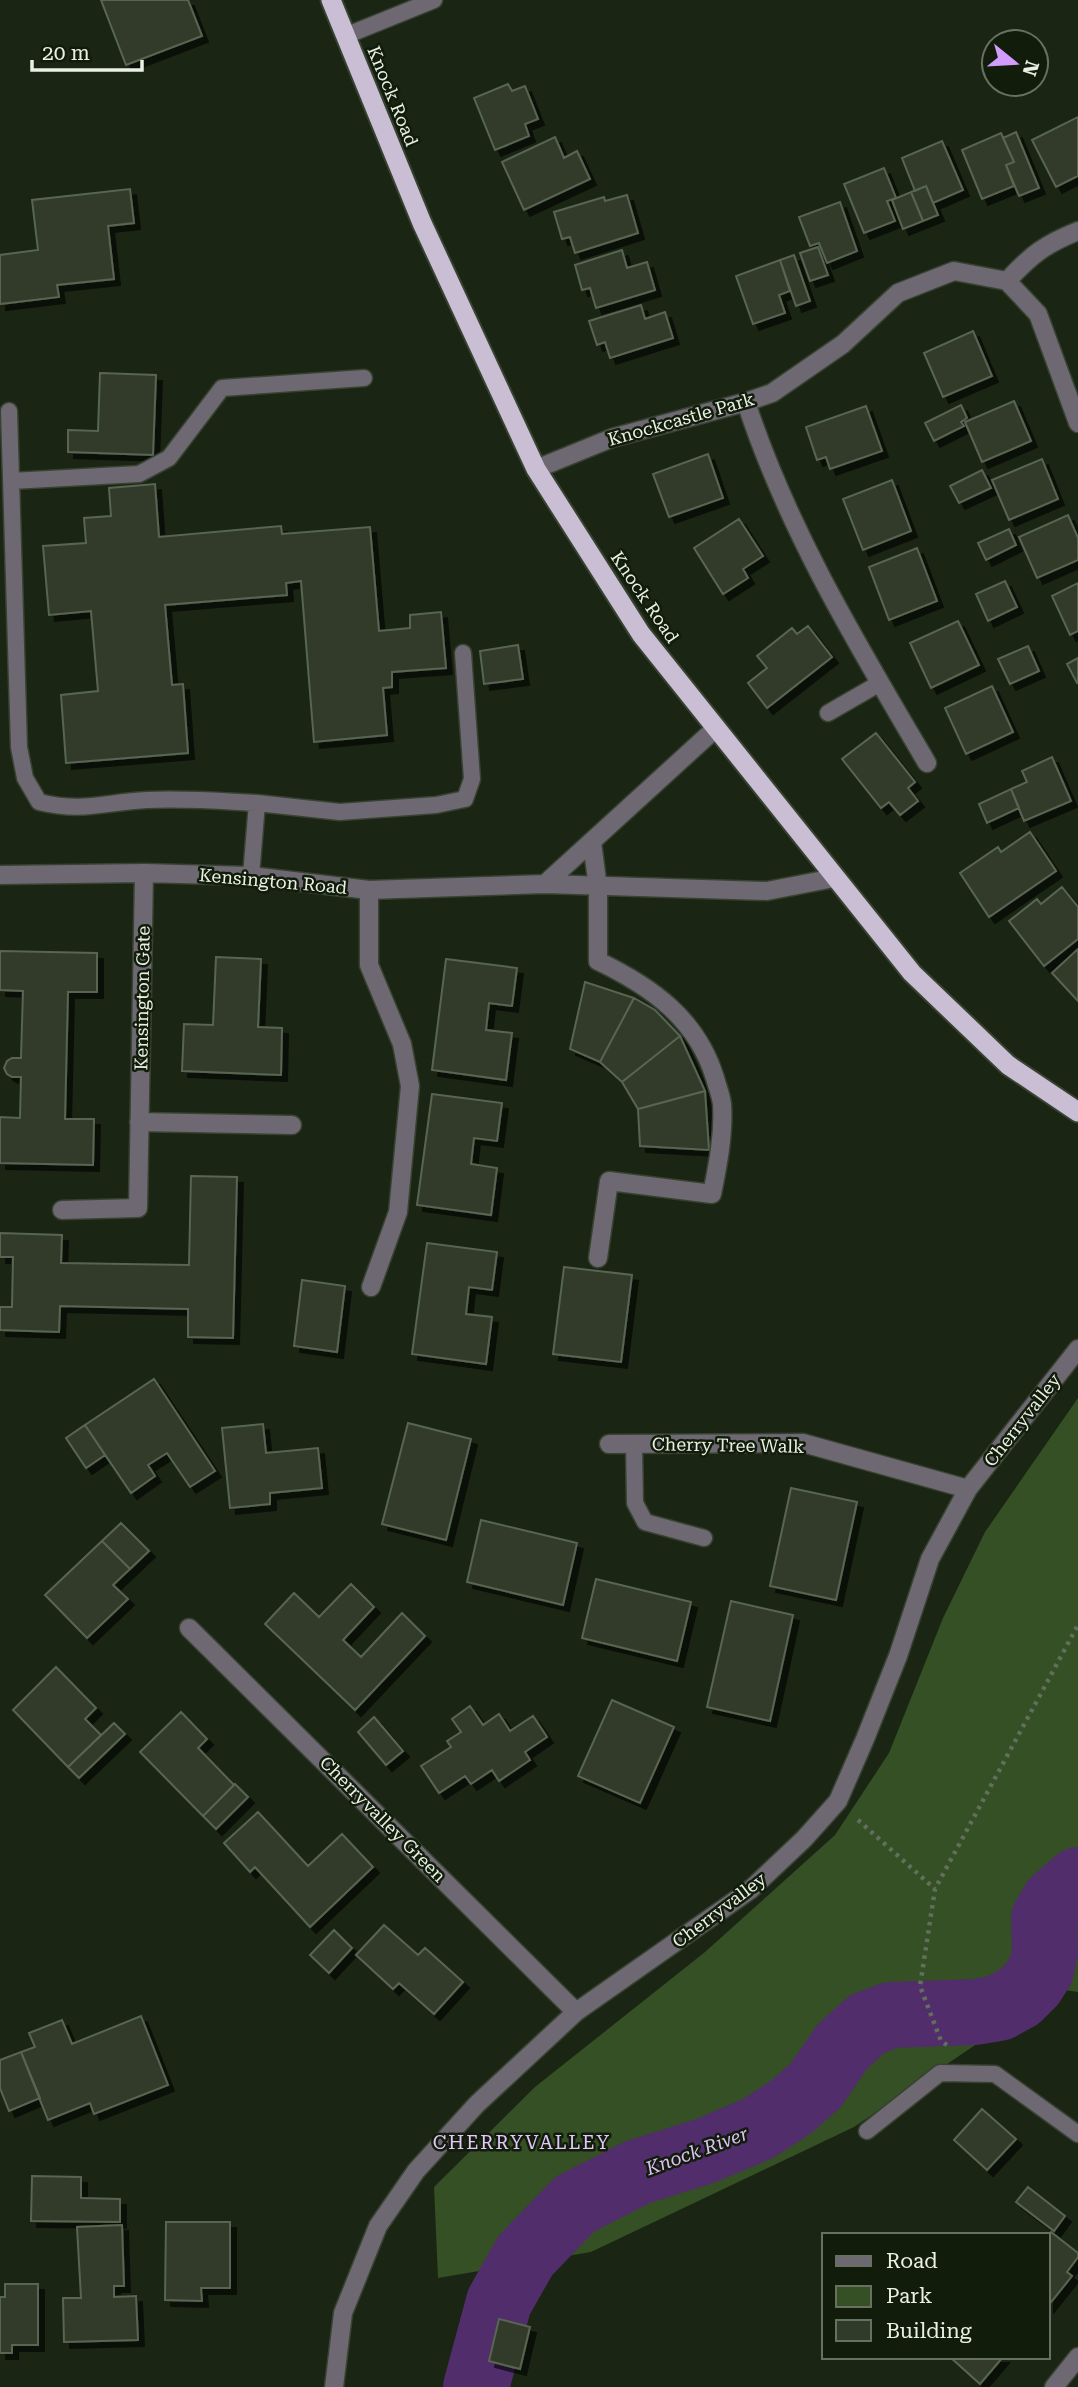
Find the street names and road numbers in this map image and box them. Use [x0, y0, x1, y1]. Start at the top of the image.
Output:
street label: Knock Road [363, 43, 423, 150]
street label: Knockcastle Park [605, 388, 757, 450]
street label: Knock Road [607, 547, 684, 647]
street label: Kensington Road [198, 864, 348, 898]
street label: Kensington Gate [130, 925, 154, 1071]
street label: Cherryvalley [979, 1369, 1065, 1471]
street label: Cherry Tree Walk [652, 1433, 804, 1457]
street label: Cherryvalley Green [316, 1752, 451, 1887]
street label: Cherryvalley [668, 1868, 770, 1952]

